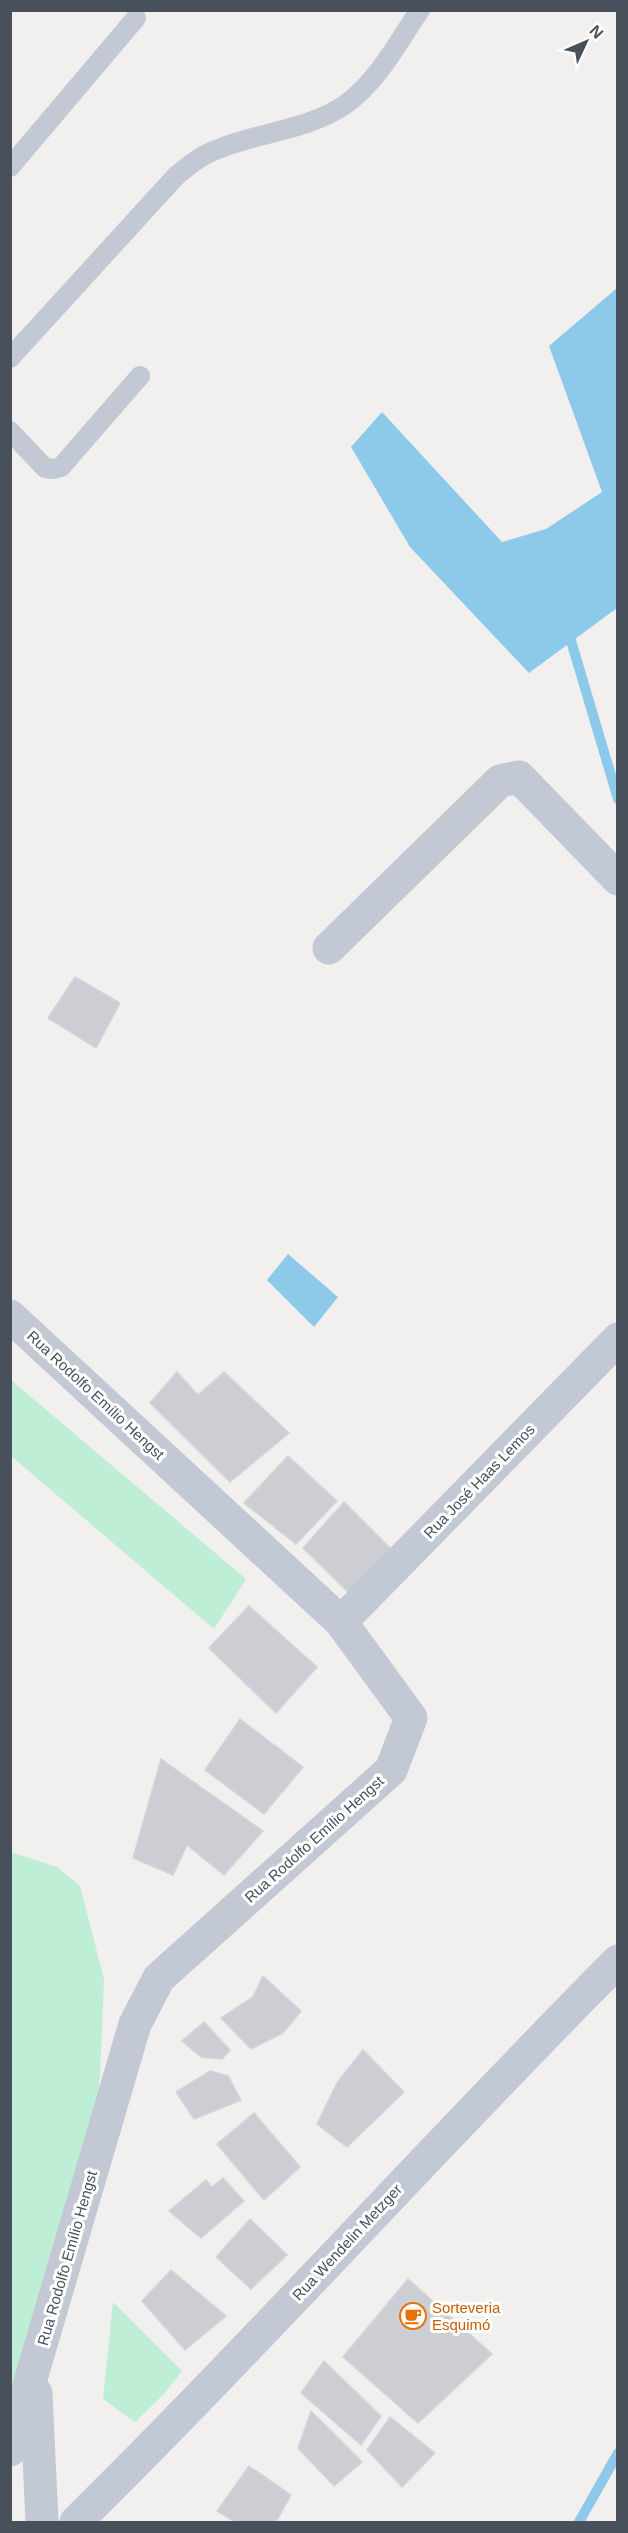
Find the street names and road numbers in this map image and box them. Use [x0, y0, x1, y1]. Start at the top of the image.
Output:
street label: Rua Rodolfo Emílio Hengst [24, 1327, 169, 1463]
street label: Rua José Haas Lemos [420, 1421, 538, 1541]
street label: Rua Rodolfo Emílio Hengst [241, 1772, 388, 1906]
street label: Rua Rodolfo Emílio Hengst [34, 2168, 100, 2347]
street label: Rua Wendelin Metzger [289, 2181, 405, 2303]

